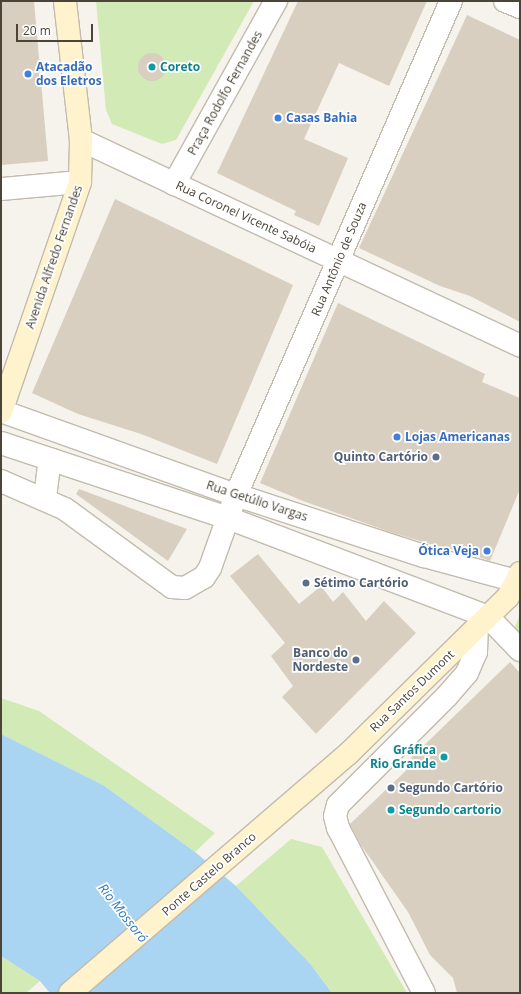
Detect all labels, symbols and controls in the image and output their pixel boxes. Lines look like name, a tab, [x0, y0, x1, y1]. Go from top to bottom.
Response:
scale bar	[18, 16, 95, 42]
text: 20 m	[23, 22, 51, 39]
street label: Praça Rodolfo Fernandes	[185, 28, 265, 158]
place label: Atacadão dos Eletros	[36, 60, 102, 88]
place label: Coreto	[160, 60, 200, 74]
marker: Coreto	[147, 62, 157, 72]
marker: Atacadão dos Eletros	[23, 69, 33, 79]
place label: Casas Bahia	[286, 111, 357, 125]
marker: Casas Bahia	[273, 113, 283, 123]
street label: Rua Coronel Vicente Sabóia	[173, 178, 319, 256]
street label: Avenida Alfredo Fernandes	[23, 183, 85, 331]
street label: Rua Antônio de Souza	[308, 200, 370, 318]
place label: Lojas Americanas	[405, 430, 510, 444]
marker: Lojas Americanas	[392, 432, 402, 442]
place label: Quinto Cartório	[334, 450, 428, 464]
marker: Quinto Cartório	[431, 452, 441, 462]
street label: Rua Getúlio Vargas	[205, 478, 309, 524]
place label: Ótica Veja	[418, 544, 479, 558]
marker: Ótica Veja	[482, 546, 492, 556]
place label: Sétimo Cartório	[314, 576, 408, 590]
marker: Sétimo Cartório	[301, 578, 311, 588]
place label: Banco do Nordeste	[292, 646, 348, 674]
street label: Rua Santos Dumont	[367, 647, 457, 735]
marker: Banco do Nordeste	[351, 655, 361, 665]
place label: Gráfica Rio Grande	[370, 743, 436, 771]
marker: Gráfica Rio Grande	[439, 752, 449, 762]
place label: Segundo Cartório	[399, 781, 503, 795]
marker: Segundo Cartório	[386, 783, 396, 793]
place label: Segundo cartorio	[399, 803, 501, 817]
marker: Segundo cartorio	[386, 805, 396, 815]
street label: Ponte Castelo Branco	[159, 829, 259, 919]
water label: Rio Mossoró	[95, 880, 151, 946]

